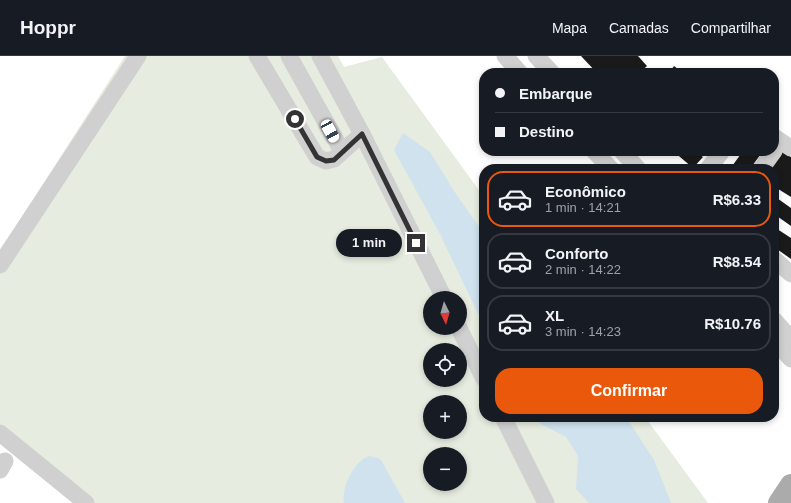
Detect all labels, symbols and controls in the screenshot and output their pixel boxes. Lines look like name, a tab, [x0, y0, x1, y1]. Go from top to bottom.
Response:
text: Hoppr	[20, 17, 76, 38]
text: Mapa	[552, 20, 587, 36]
text: Camadas	[609, 20, 669, 36]
text: Compartilhar	[691, 20, 771, 36]
text: Embarque	[519, 85, 592, 102]
route start	[286, 110, 304, 128]
car	[319, 118, 341, 144]
text: Destino	[519, 123, 574, 140]
icon: car	[497, 181, 533, 217]
text: Econômico	[545, 183, 626, 200]
text: R$6.33	[713, 191, 761, 208]
text: 1 min · 14:21	[545, 200, 621, 215]
callout: 1 min	[336, 229, 402, 257]
route end	[407, 234, 425, 252]
text: 1 min	[352, 235, 386, 250]
icon: car	[497, 243, 533, 279]
text: Conforto	[545, 245, 608, 262]
text: R$8.54	[713, 253, 761, 270]
text: 2 min · 14:22	[545, 262, 621, 277]
north arrow	[423, 291, 467, 335]
map controls	[423, 291, 467, 491]
icon: car	[497, 305, 533, 341]
text: XL	[545, 307, 564, 324]
text: R$10.76	[704, 315, 761, 332]
text: 3 min · 14:23	[545, 324, 621, 339]
button: locate	[423, 343, 467, 387]
button: Confirmar	[495, 368, 763, 414]
button: +	[423, 395, 467, 439]
button: −	[423, 447, 467, 491]

